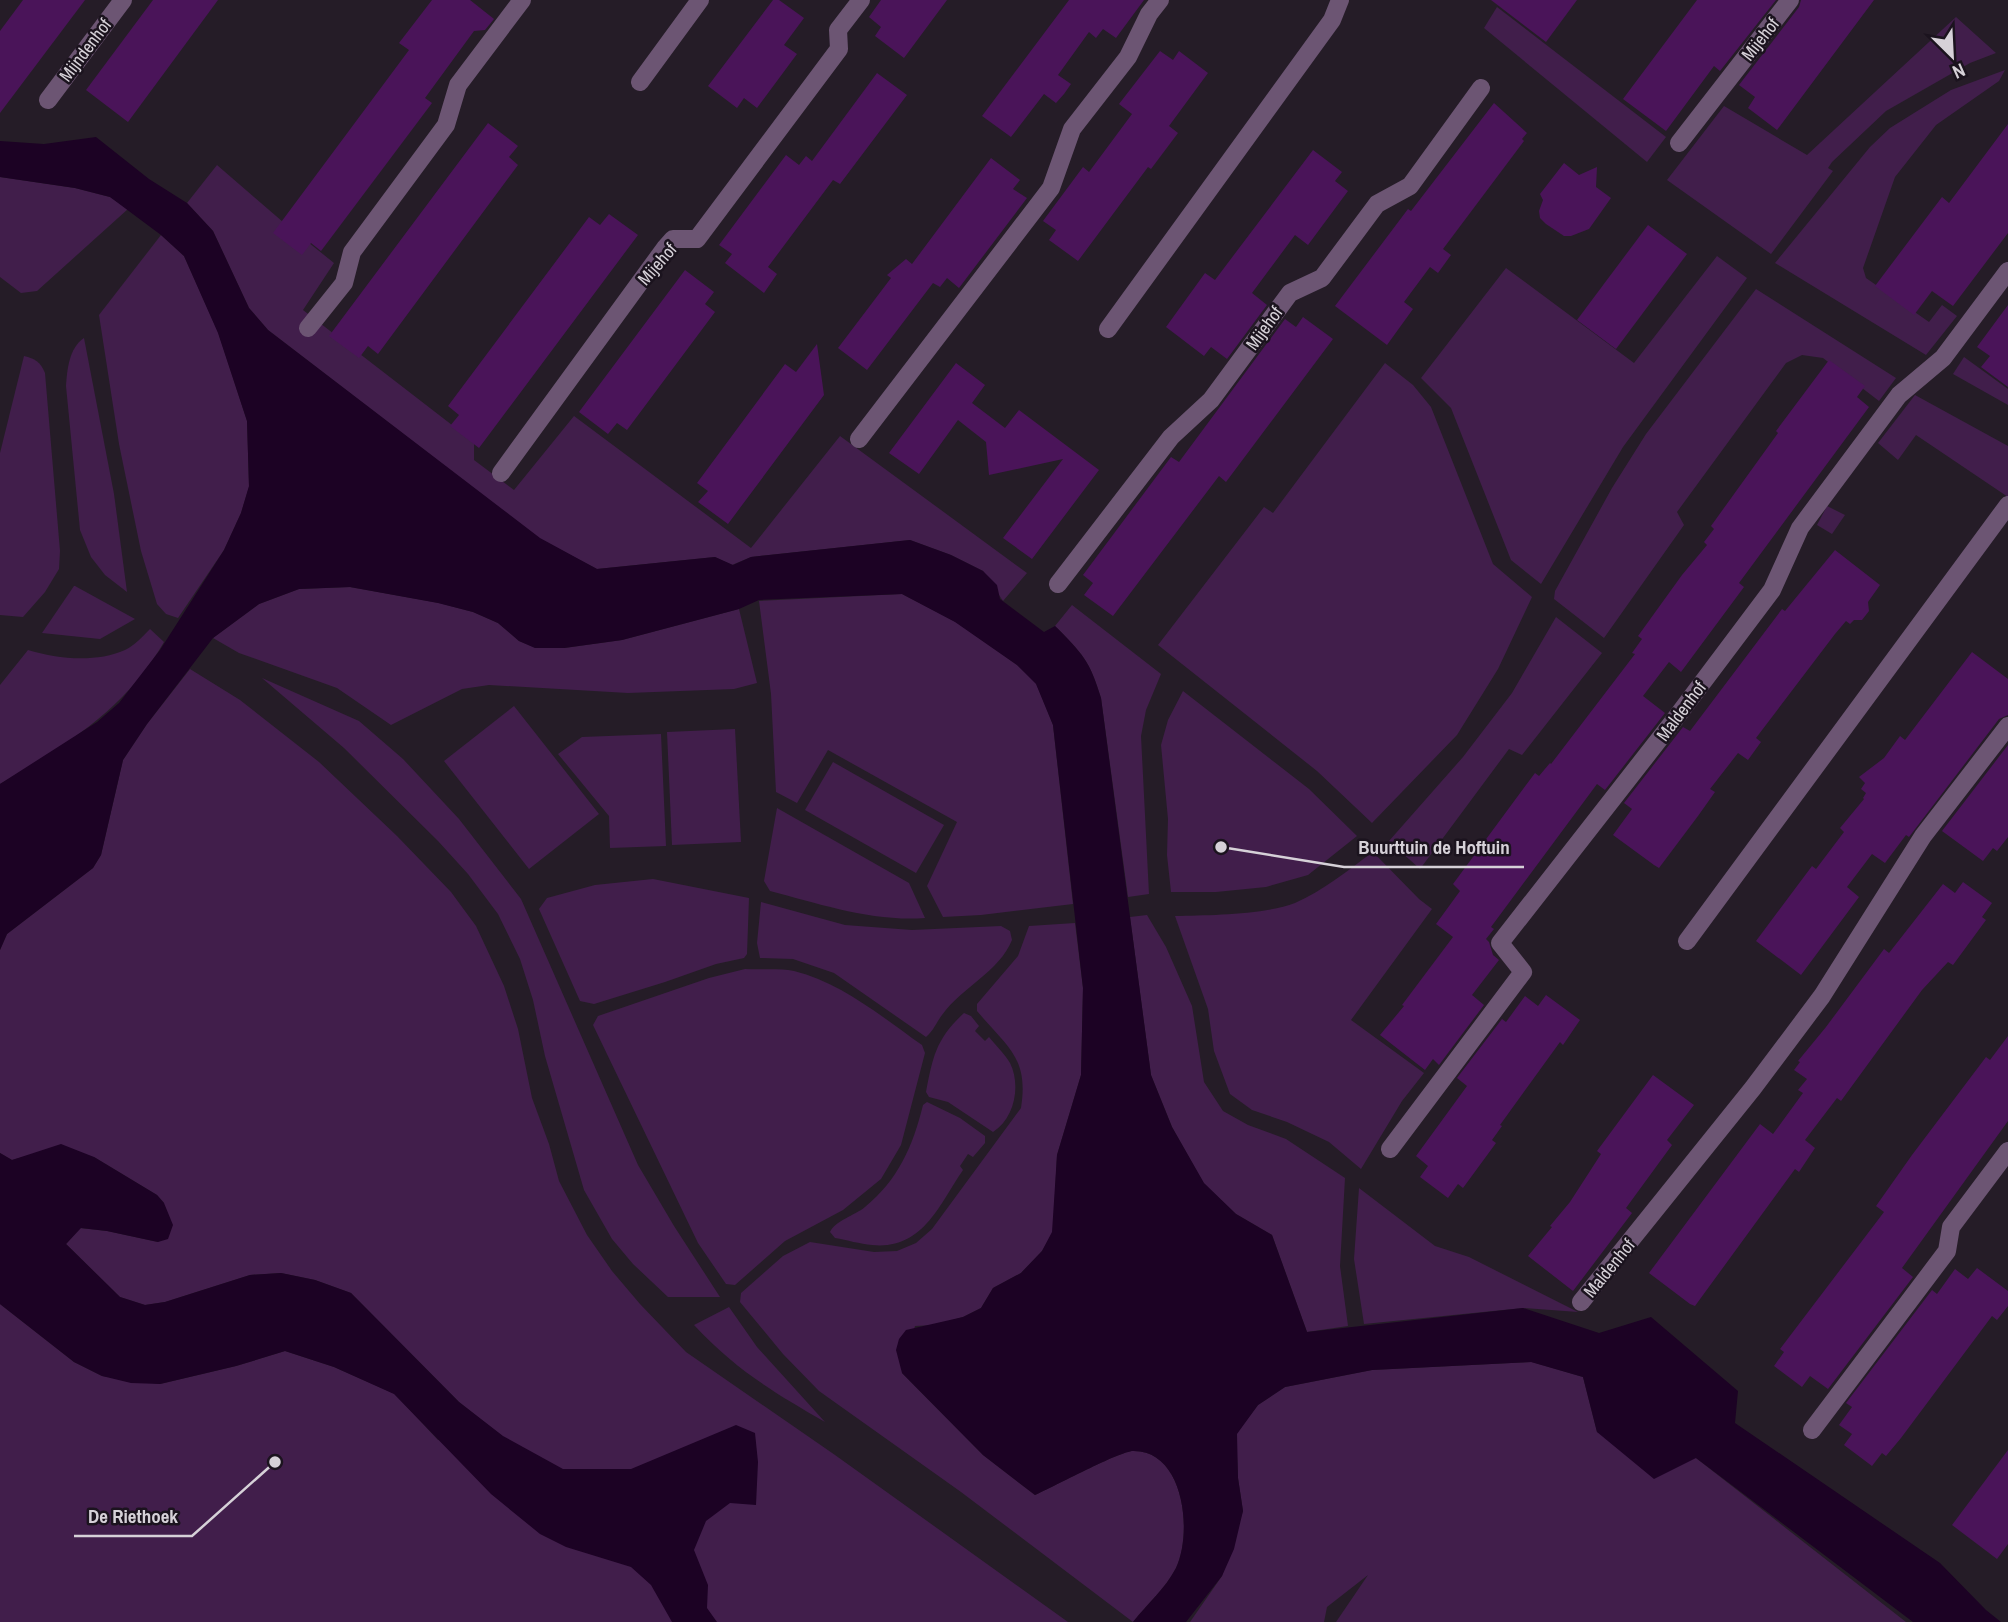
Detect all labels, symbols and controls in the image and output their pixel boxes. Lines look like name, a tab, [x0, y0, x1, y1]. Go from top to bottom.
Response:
street label: Mijehof	[1735, 12, 1785, 66]
street label: Mijndenhof	[53, 13, 117, 87]
north arrow	[1917, 21, 1987, 91]
text: N	[1948, 57, 1969, 86]
street label: Mijehof	[632, 237, 683, 290]
street label: Mijehof	[1240, 300, 1289, 355]
street label: Maldenhof	[1650, 675, 1712, 746]
callout: Buurttuin de Hoftuin	[1344, 827, 1524, 867]
text: Buurttuin de Hoftuin	[1358, 834, 1510, 860]
street label: Maldenhof	[1578, 1233, 1641, 1303]
callout: De Riethoek	[74, 1496, 192, 1536]
text: De Riethoek	[88, 1503, 178, 1529]

